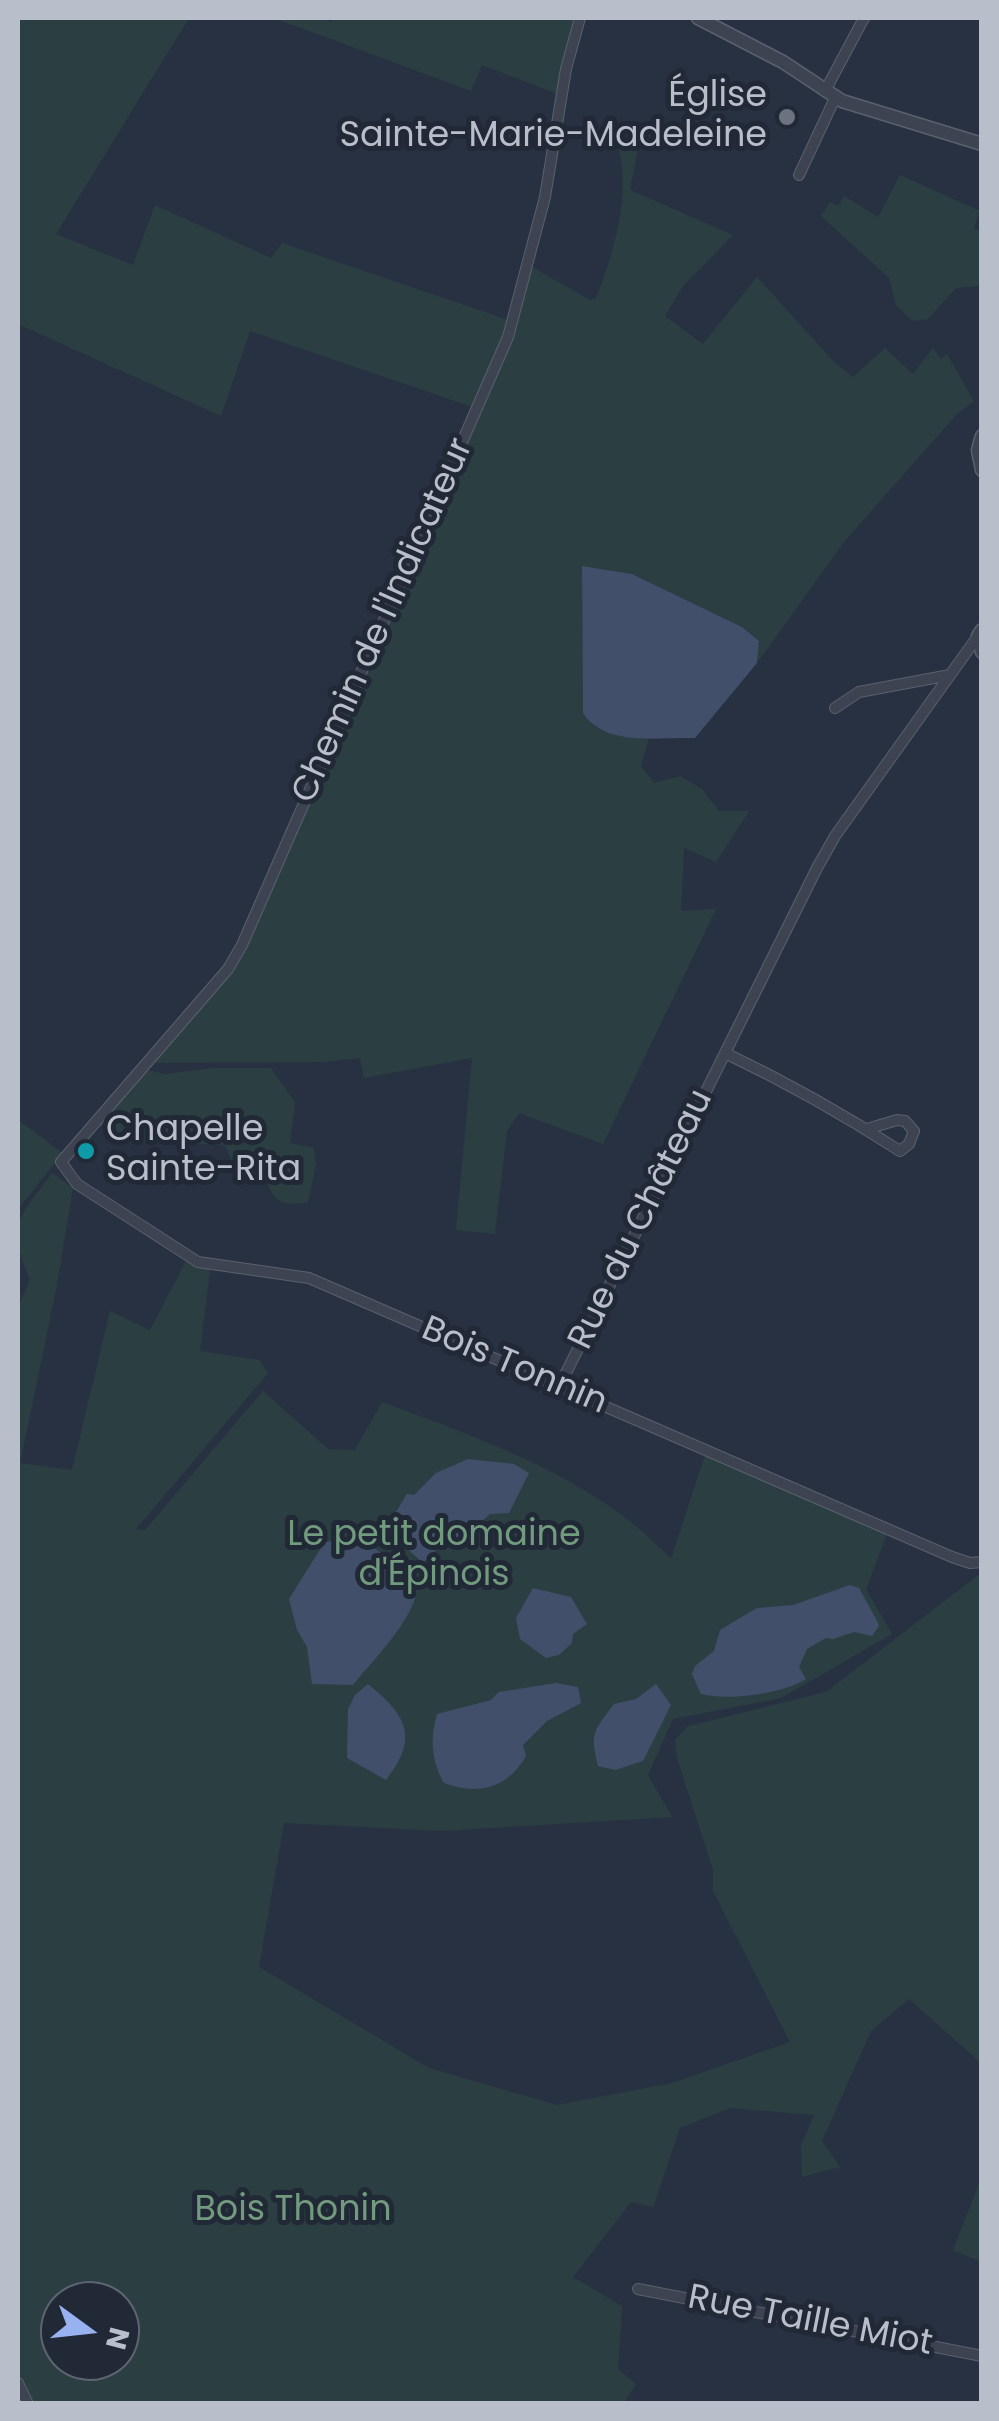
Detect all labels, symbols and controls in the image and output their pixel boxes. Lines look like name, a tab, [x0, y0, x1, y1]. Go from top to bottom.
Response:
place label: Église Sainte-Marie-Madeleine	[339, 76, 767, 158]
marker: Église Sainte-Marie-Madeleine	[776, 106, 798, 128]
street label: Chemin de l'Indicateur	[285, 432, 483, 810]
street label: Rue du Château	[561, 1083, 723, 1357]
place label: Chapelle Sainte-Rita	[106, 1110, 301, 1192]
marker: Chapelle Sainte-Rita	[75, 1140, 97, 1162]
street label: Bois Tonnin	[415, 1309, 613, 1425]
park label: Le petit domaine d'Épinois	[287, 1515, 581, 1597]
park label: Bois Thonin	[194, 2190, 392, 2232]
street label: Rue Taille Miot	[684, 2278, 936, 2366]
north arrow	[40, 2281, 140, 2381]
text: N	[96, 2323, 139, 2354]

